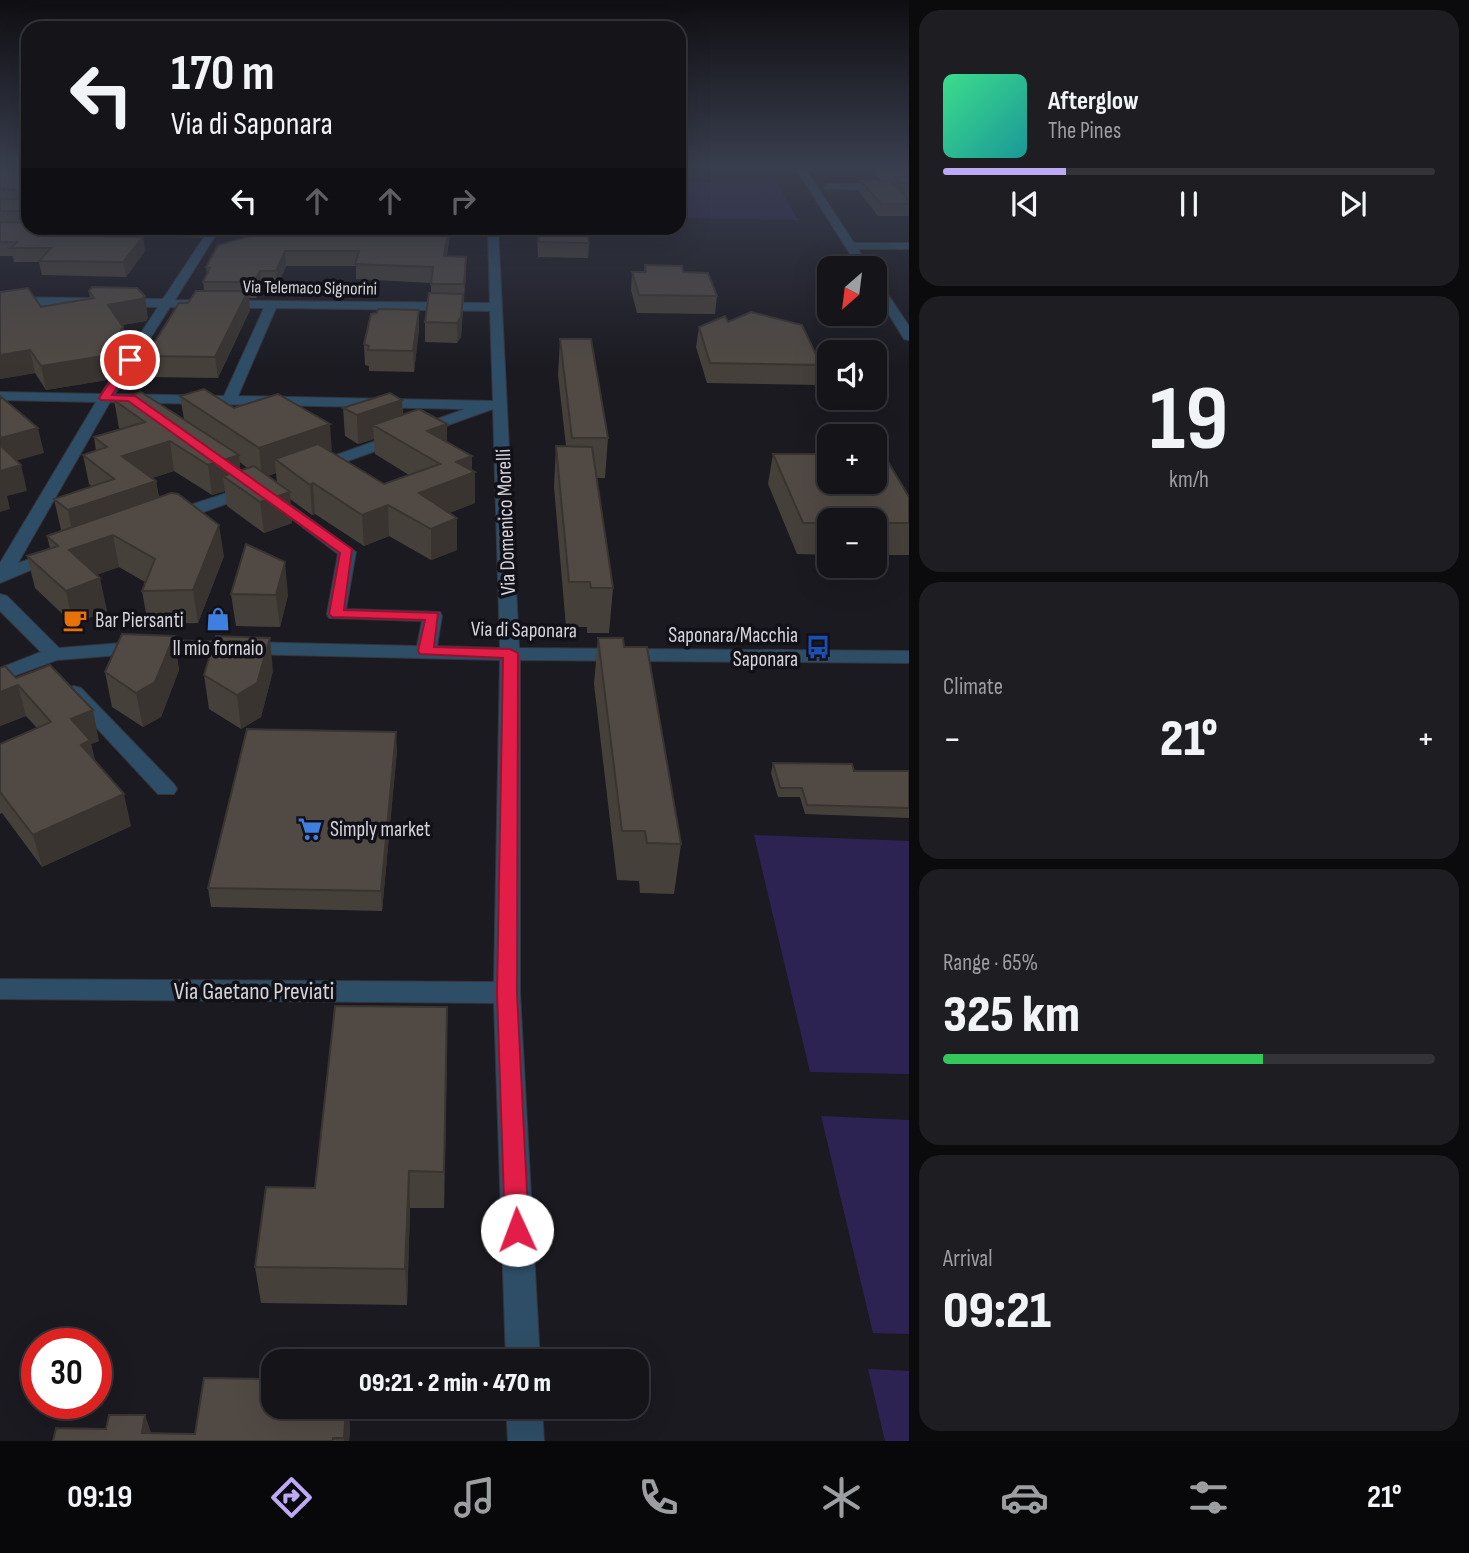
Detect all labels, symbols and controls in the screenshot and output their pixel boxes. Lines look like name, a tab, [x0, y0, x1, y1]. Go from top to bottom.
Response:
text: 170 m	[171, 45, 275, 104]
icon: left	[56, 49, 147, 140]
text: Afterglow	[1048, 86, 1139, 117]
text: Via di Saponara	[171, 105, 333, 144]
text: The Pines	[1048, 117, 1121, 145]
icon: left	[225, 182, 263, 220]
icon: ahead	[298, 182, 336, 220]
icon: ahead	[371, 182, 409, 220]
icon: right	[444, 182, 482, 220]
icon: previous	[1006, 185, 1044, 223]
icon: pause	[1170, 185, 1208, 223]
icon: next	[1334, 185, 1372, 223]
north arrow	[817, 256, 887, 326]
map controls	[817, 256, 887, 578]
street label: Via Telemaco Signorini	[243, 276, 377, 300]
pin	[100, 330, 160, 390]
button: sound	[817, 340, 887, 410]
icon: arrive	[111, 341, 149, 379]
text: 19	[1150, 366, 1228, 475]
button: +	[817, 424, 887, 494]
street label: Via Domenico Morelli	[491, 448, 521, 596]
text: km/h	[1169, 466, 1209, 494]
button: −	[817, 508, 887, 578]
shop icon: Il mio fornaio	[204, 605, 232, 633]
cafe icon: Bar Piersanti	[61, 606, 89, 634]
place label: Bar Piersanti	[95, 608, 184, 633]
street label: Via di Saponara	[471, 617, 577, 643]
place label: Saponara/Macchia Saponara	[668, 623, 798, 672]
bus stop icon: Saponara/Macchia Saponara	[804, 633, 832, 661]
place label: Il mio fornaio	[173, 636, 263, 661]
text: Climate	[943, 673, 1003, 701]
text: 21°	[1160, 708, 1218, 771]
text: −	[943, 717, 962, 762]
text: +	[1416, 717, 1435, 762]
supermarket icon: Simply market	[296, 815, 324, 843]
place label: Simply market	[330, 817, 431, 842]
text: Range · 65%	[943, 949, 1038, 977]
street label: Via Gaetano Previati	[174, 977, 334, 1006]
text: 325 km	[943, 984, 1080, 1047]
position arrow	[480, 1193, 554, 1267]
text: Arrival	[943, 1245, 992, 1273]
text: 09:21	[943, 1280, 1051, 1343]
speed limit sign: 30	[21, 1328, 112, 1419]
text: 09:21 · 2 min · 470 m	[359, 1368, 551, 1399]
icon: directions	[267, 1473, 316, 1522]
icon: music	[450, 1473, 499, 1522]
icon: phone	[634, 1473, 683, 1522]
icon: climate	[817, 1473, 866, 1522]
icon: car	[1000, 1473, 1049, 1522]
icon: filters	[1184, 1473, 1233, 1522]
text: 09:19	[67, 1478, 132, 1517]
text: 21°	[1367, 1478, 1402, 1517]

